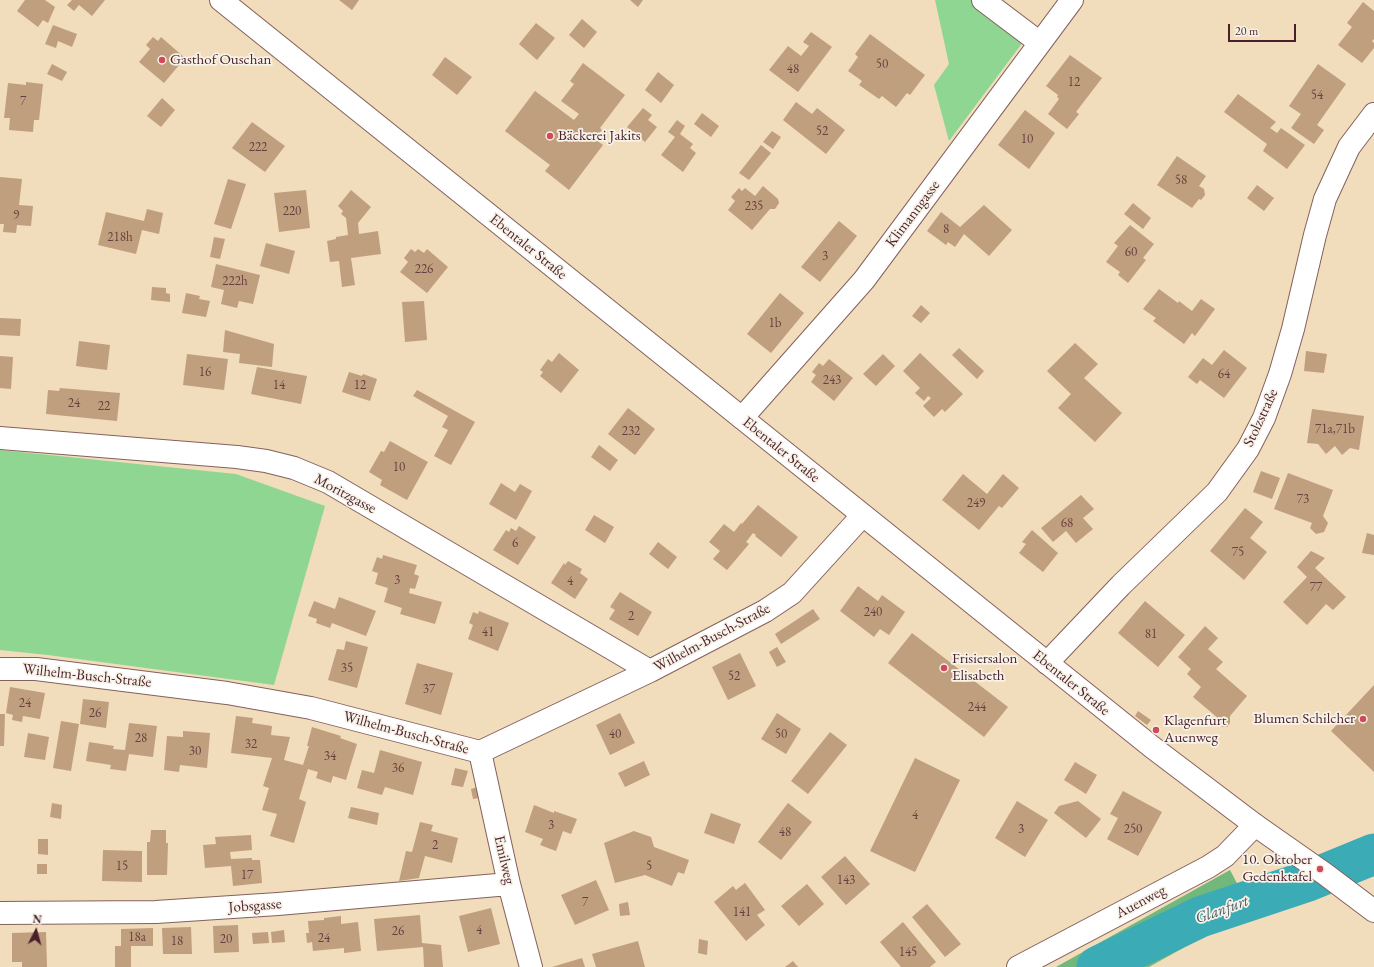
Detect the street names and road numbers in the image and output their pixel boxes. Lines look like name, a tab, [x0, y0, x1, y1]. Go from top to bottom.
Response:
street label: Klimanngasse	[882, 177, 944, 251]
street label: Ebentaler Straße	[486, 210, 570, 284]
street label: Stolzstraße	[1240, 386, 1282, 450]
street label: Ebentaler Straße	[739, 413, 823, 487]
street label: Moritzgasse	[311, 470, 379, 518]
street label: Wilhelm-Busch-Straße	[651, 600, 773, 676]
street label: Ebentaler Straße	[1029, 646, 1113, 720]
street label: Wilhelm-Busch-Straße	[22, 660, 152, 692]
street label: Wilhelm-Busch-Straße	[341, 708, 471, 758]
street label: Emilweg	[490, 834, 518, 886]
street label: Auenweg	[1113, 881, 1169, 923]
street label: Jobsgasse	[228, 895, 282, 917]

